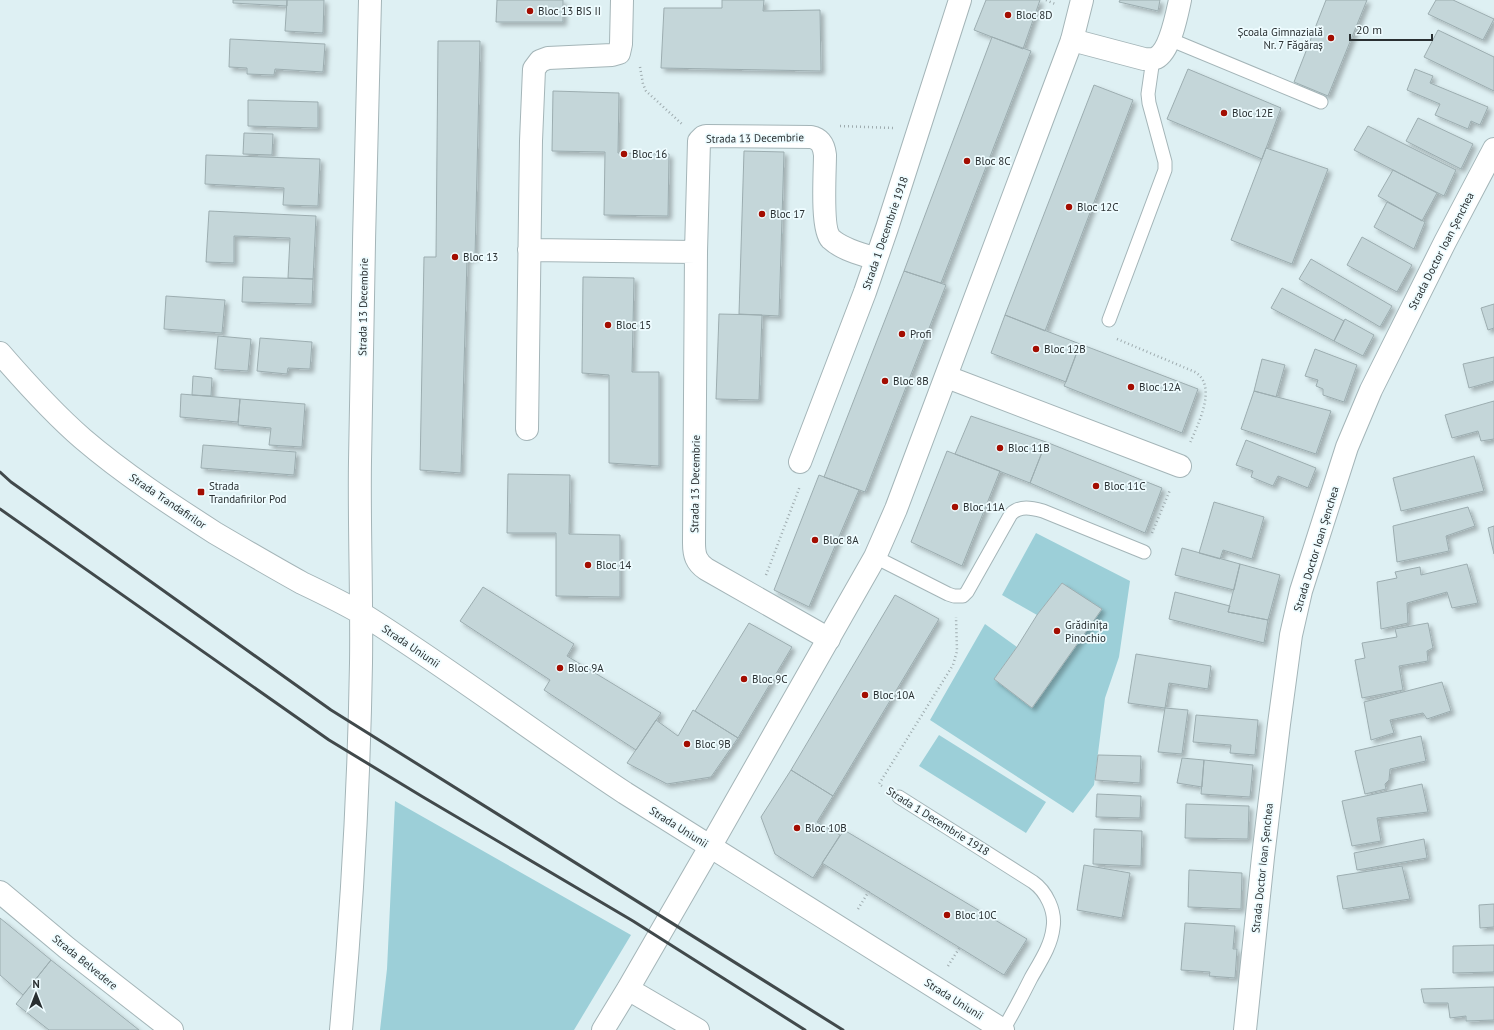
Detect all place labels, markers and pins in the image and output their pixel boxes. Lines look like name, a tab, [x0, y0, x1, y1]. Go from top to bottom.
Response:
place label: Bloc 13 BIS II	[538, 4, 601, 18]
marker: Bloc 13 BIS II	[525, 6, 535, 16]
place label: Bloc 8D	[1016, 8, 1052, 22]
marker: Bloc 8D	[1003, 10, 1013, 20]
place label: Școala Gimnazială Nr. 7 Făgăraș	[1237, 25, 1323, 52]
marker: Școala Gimnazială Nr. 7 Făgăraș	[1326, 33, 1336, 43]
place label: Bloc 12E	[1232, 106, 1273, 120]
marker: Bloc 12E	[1219, 108, 1229, 118]
place label: Bloc 16	[632, 147, 667, 161]
marker: Bloc 16	[619, 149, 629, 159]
place label: Bloc 8C	[975, 154, 1010, 168]
marker: Bloc 8C	[962, 156, 972, 166]
place label: Bloc 12C	[1077, 200, 1118, 214]
marker: Bloc 12C	[1064, 202, 1074, 212]
place label: Bloc 17	[770, 207, 805, 221]
marker: Bloc 17	[757, 209, 767, 219]
place label: Bloc 13	[463, 250, 498, 264]
marker: Bloc 13	[450, 252, 460, 262]
place label: Bloc 15	[616, 318, 651, 332]
marker: Bloc 15	[603, 320, 613, 330]
place label: Profi	[910, 327, 931, 341]
marker: Profi	[897, 329, 907, 339]
place label: Bloc 12B	[1044, 342, 1086, 356]
marker: Bloc 12B	[1031, 344, 1041, 354]
place label: Bloc 8B	[893, 374, 929, 388]
marker: Bloc 8B	[880, 376, 890, 386]
place label: Bloc 12A	[1139, 380, 1181, 394]
marker: Bloc 12A	[1126, 382, 1136, 392]
place label: Bloc 11B	[1008, 441, 1050, 455]
marker: Bloc 11B	[995, 443, 1005, 453]
place label: Strada Trandafirilor Pod	[209, 479, 287, 506]
place label: Bloc 11C	[1104, 479, 1145, 493]
marker: Bloc 11C	[1091, 481, 1101, 491]
marker: Strada Trandafirilor Pod	[196, 487, 206, 497]
place label: Bloc 11A	[963, 500, 1005, 514]
marker: Bloc 11A	[950, 502, 960, 512]
place label: Bloc 8A	[823, 533, 859, 547]
marker: Bloc 8A	[810, 535, 820, 545]
place label: Bloc 14	[596, 558, 631, 572]
marker: Bloc 14	[583, 560, 593, 570]
place label: Grădinița Pinochio	[1065, 618, 1108, 645]
marker: Grădinița Pinochio	[1052, 626, 1062, 636]
place label: Bloc 9A	[568, 661, 604, 675]
marker: Bloc 9A	[555, 663, 565, 673]
place label: Bloc 9C	[752, 672, 787, 686]
marker: Bloc 9C	[739, 674, 749, 684]
place label: Bloc 10A	[873, 688, 915, 702]
marker: Bloc 10A	[860, 690, 870, 700]
place label: Bloc 9B	[695, 737, 731, 751]
marker: Bloc 9B	[682, 739, 692, 749]
place label: Bloc 10B	[805, 821, 847, 835]
marker: Bloc 10B	[792, 823, 802, 833]
place label: Bloc 10C	[955, 908, 996, 922]
marker: Bloc 10C	[942, 910, 952, 920]

